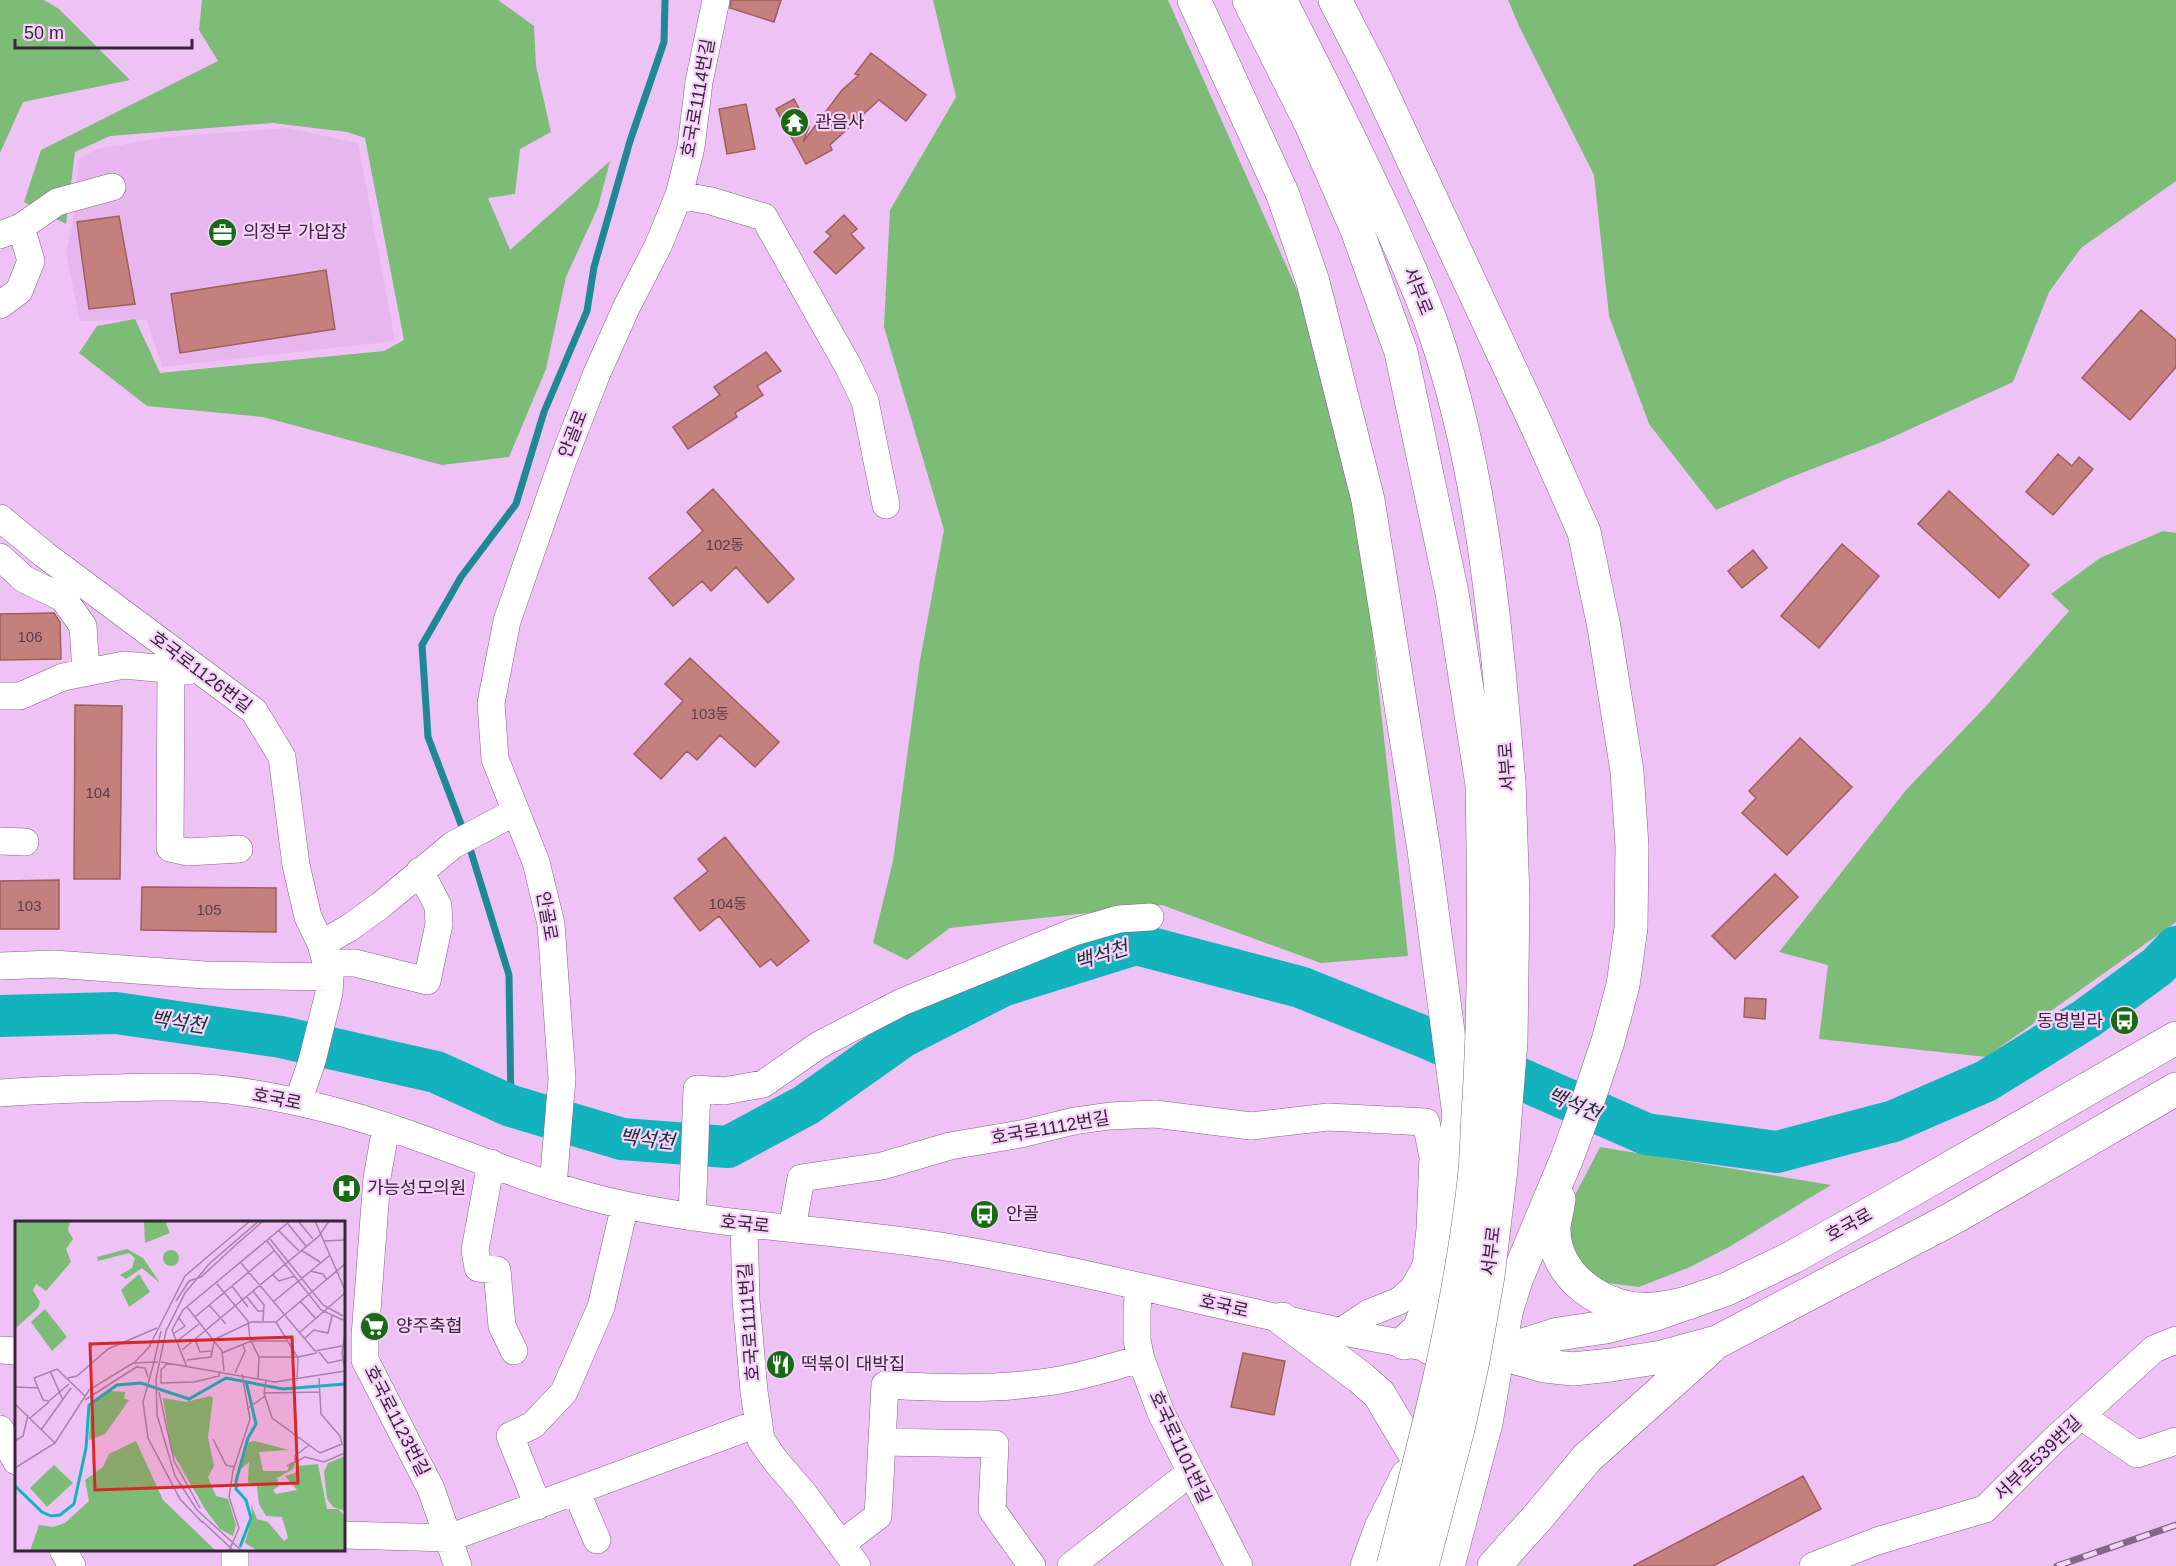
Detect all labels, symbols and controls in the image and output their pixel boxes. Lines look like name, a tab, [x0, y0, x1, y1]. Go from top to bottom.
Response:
scale bar	[15, 12, 192, 50]
text: 50 m	[24, 23, 64, 43]
street label: 호국로1114번길	[678, 37, 718, 159]
temple icon: 관음사	[778, 106, 810, 138]
place label: 관음사	[815, 112, 865, 132]
office icon: 의정부 가압장	[206, 216, 238, 248]
place label: 의정부 가압장	[243, 222, 347, 242]
street label: 서부로	[1399, 264, 1437, 318]
street label: 안골로	[555, 407, 591, 461]
house number: 102동	[706, 536, 744, 553]
street label: 호국로1126번길	[146, 627, 256, 717]
house number: 106	[17, 628, 43, 645]
house number: 103동	[691, 705, 729, 722]
street label: 서부로	[1495, 742, 1519, 792]
house number: 104	[85, 784, 111, 801]
street label: 안골로	[533, 890, 561, 942]
house number: 104동	[709, 895, 747, 912]
house number: 103	[16, 897, 42, 914]
house number: 105	[196, 901, 222, 918]
water label: 백석천	[1071, 936, 1133, 974]
bus stop icon: 동명빌라	[2108, 1005, 2140, 1037]
water label: 백석천	[149, 1007, 209, 1037]
place label: 동명빌라	[2037, 1011, 2103, 1031]
water label: 백석천	[1544, 1083, 1606, 1126]
street label: 호국로	[251, 1084, 303, 1114]
street label: 호국로1112번길	[989, 1108, 1111, 1148]
water label: 백석천	[618, 1125, 678, 1153]
hospital icon: 가능성모의원	[330, 1172, 362, 1204]
place label: 가능성모의원	[367, 1178, 466, 1198]
bus stop icon: 안골	[969, 1198, 1001, 1230]
place label: 안골	[1006, 1204, 1039, 1224]
street label: 호국로	[1822, 1204, 1876, 1246]
street label: 호국로	[719, 1211, 771, 1237]
inset map	[15, 1221, 345, 1551]
street label: 서부로	[1478, 1225, 1504, 1277]
street label: 호국로1111번길	[735, 1262, 763, 1382]
street label: 호국로	[1198, 1291, 1250, 1321]
supermarket icon: 양주축협	[359, 1310, 391, 1342]
place label: 양주축협	[396, 1316, 462, 1336]
restaurant icon: 떡볶이 대박집	[764, 1348, 796, 1380]
place label: 떡볶이 대박집	[801, 1354, 905, 1374]
street label: 호국로1123번길	[361, 1362, 433, 1480]
street label: 호국로1101번길	[1145, 1388, 1215, 1506]
street label: 서부로539번길	[1990, 1412, 2086, 1504]

